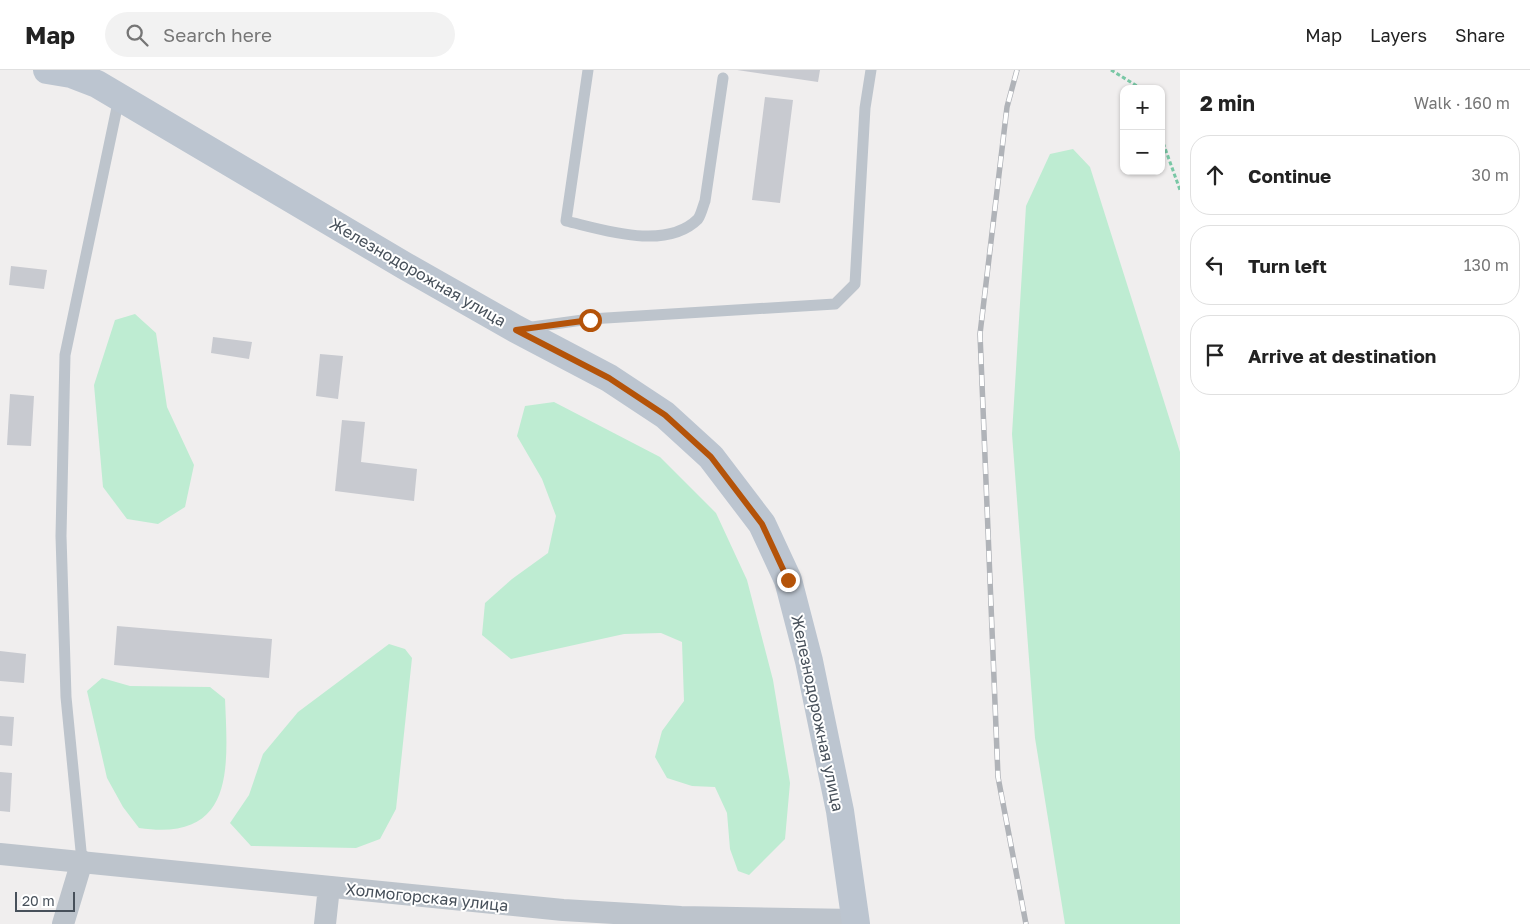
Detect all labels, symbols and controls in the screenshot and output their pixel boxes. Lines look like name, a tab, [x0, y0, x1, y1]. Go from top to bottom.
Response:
search box	[105, 12, 455, 57]
text: Map	[25, 20, 75, 49]
icon: search	[123, 21, 151, 49]
text: Search here	[163, 23, 272, 46]
text: Map	[1305, 24, 1342, 46]
text: Layers	[1370, 24, 1427, 46]
text: Share	[1455, 24, 1505, 46]
map controls	[1120, 85, 1165, 175]
button: +	[1120, 85, 1165, 130]
text: 2 min	[1200, 90, 1255, 116]
text: Walk · 160 m	[1414, 93, 1510, 113]
button: −	[1120, 130, 1165, 175]
icon: ahead	[1201, 161, 1229, 189]
text: Continue	[1248, 164, 1331, 187]
text: 30 m	[1472, 165, 1509, 185]
street label: Железнодорожная улица	[326, 213, 510, 331]
icon: left	[1201, 251, 1229, 279]
text: Turn left	[1248, 254, 1327, 277]
text: 130 m	[1464, 255, 1509, 275]
route start	[579, 309, 602, 332]
icon: arrive	[1201, 341, 1229, 369]
text: Arrive at destination	[1248, 344, 1436, 367]
route end	[777, 569, 800, 592]
street label: Железнодорожная улица	[787, 613, 849, 813]
street label: Холмогорская улица	[345, 879, 509, 915]
scale bar	[15, 889, 75, 912]
text: 20 m	[22, 892, 55, 909]

